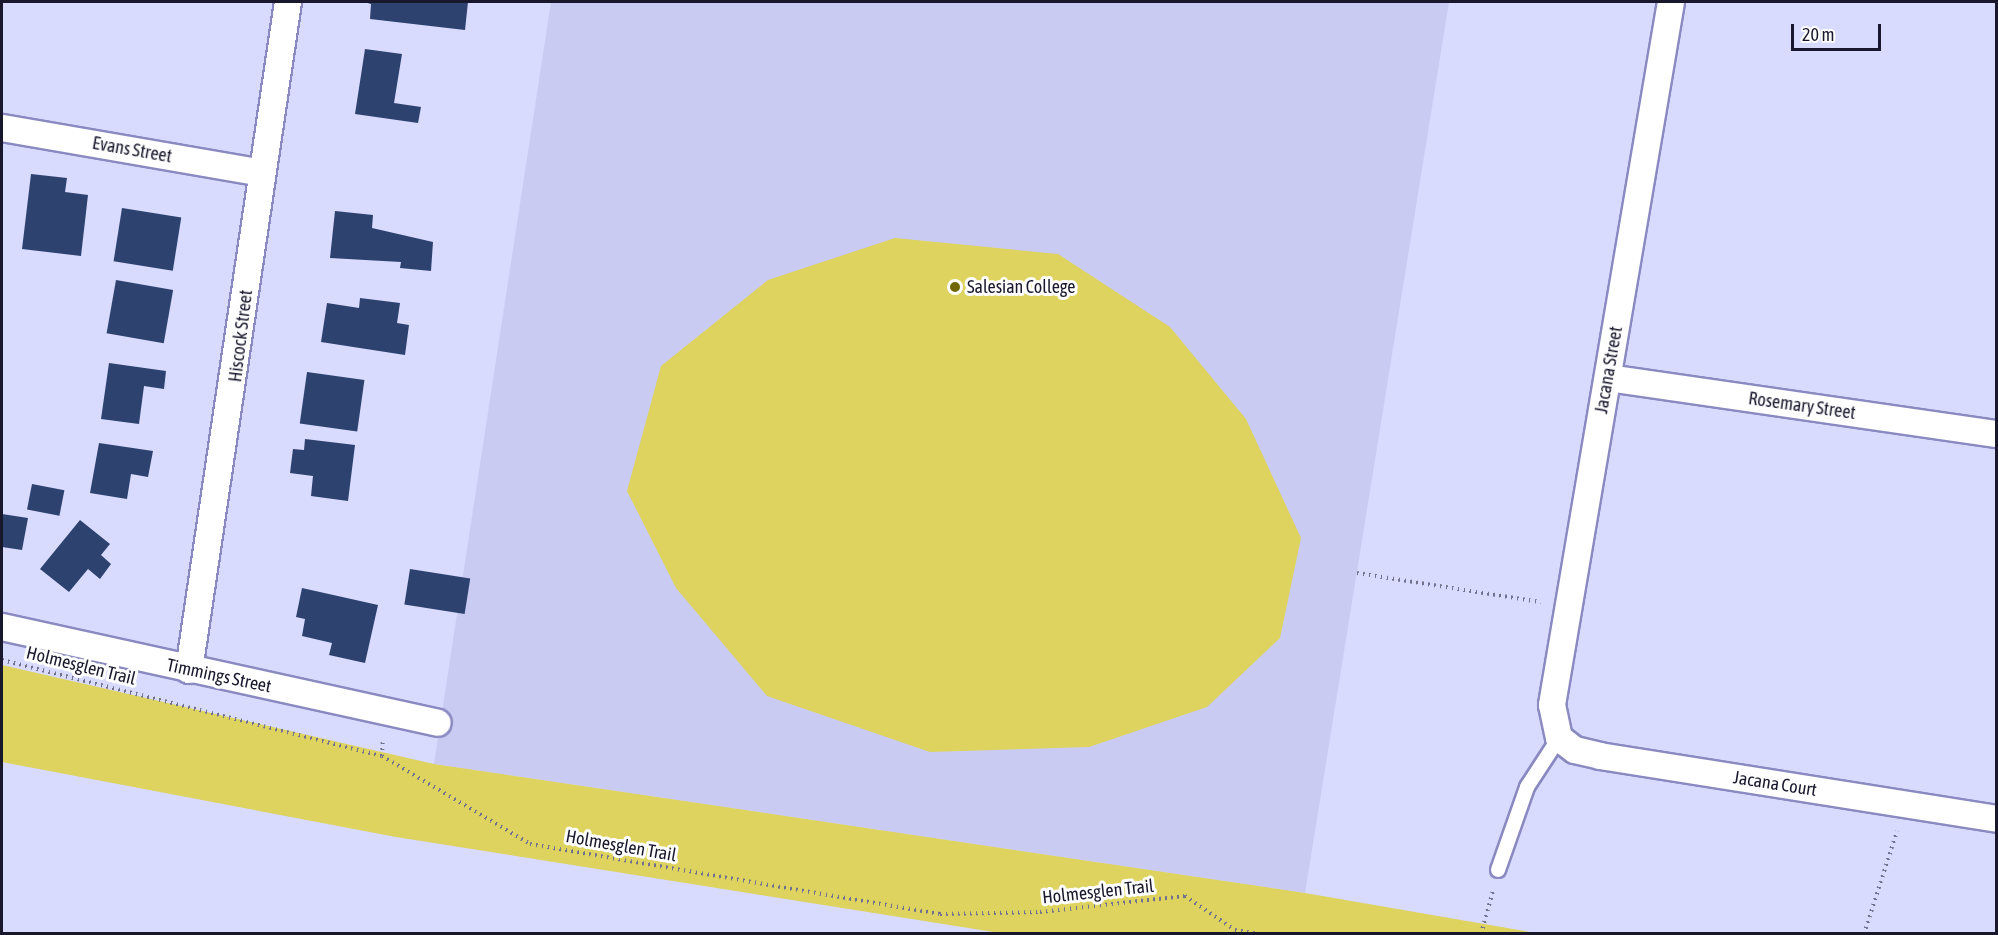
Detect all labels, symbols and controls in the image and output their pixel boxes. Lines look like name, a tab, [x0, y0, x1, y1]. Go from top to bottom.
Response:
scale bar	[1794, 12, 1884, 50]
text: 20 m	[1802, 24, 1834, 45]
street label: Evans Street	[91, 132, 173, 168]
place label: Salesian College	[967, 276, 1075, 298]
marker: Salesian College	[948, 280, 962, 294]
street label: Hiscock Street	[225, 289, 257, 383]
street label: Jacana Street	[1591, 325, 1627, 415]
street label: Rosemary Street	[1747, 388, 1857, 424]
street label: Holmesglen Trail	[24, 642, 138, 690]
street label: Timmings Street	[165, 654, 273, 698]
street label: Jacana Court	[1732, 767, 1818, 801]
street label: Holmesglen Trail	[564, 826, 678, 866]
street label: Holmesglen Trail	[1041, 875, 1155, 909]

